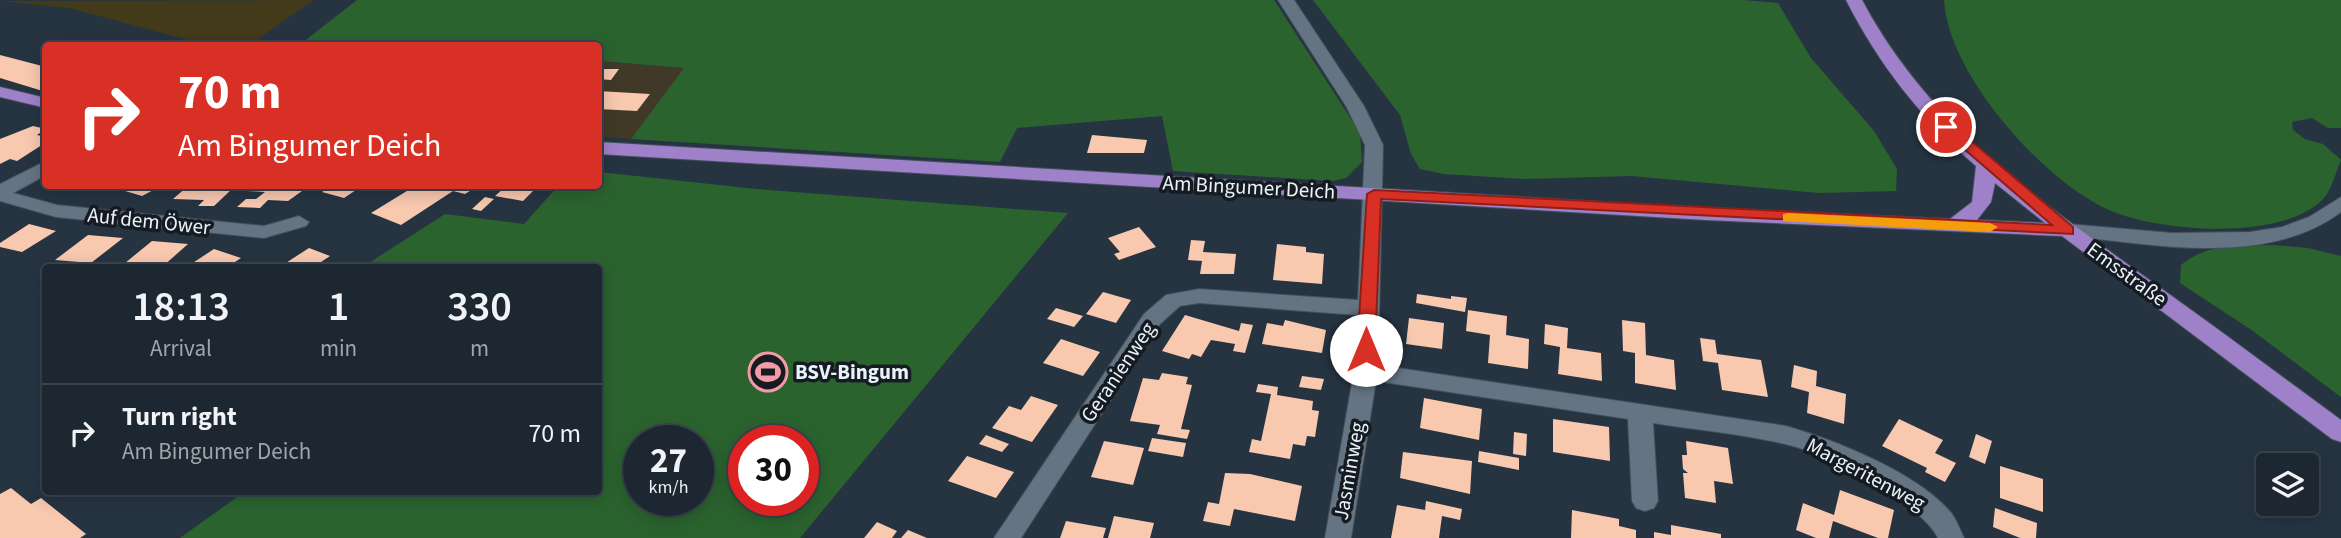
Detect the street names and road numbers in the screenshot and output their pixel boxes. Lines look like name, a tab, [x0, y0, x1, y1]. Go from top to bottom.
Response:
street label: Am Bingumer Deich	[1162, 167, 1336, 207]
street label: Auf dem Öwer	[86, 200, 213, 242]
street label: Emsstraße	[2081, 235, 2173, 313]
street label: Geranienweg	[1073, 316, 1163, 428]
street label: Jasminweg	[1326, 419, 1372, 523]
street label: Margeritenweg	[1801, 430, 1931, 518]

